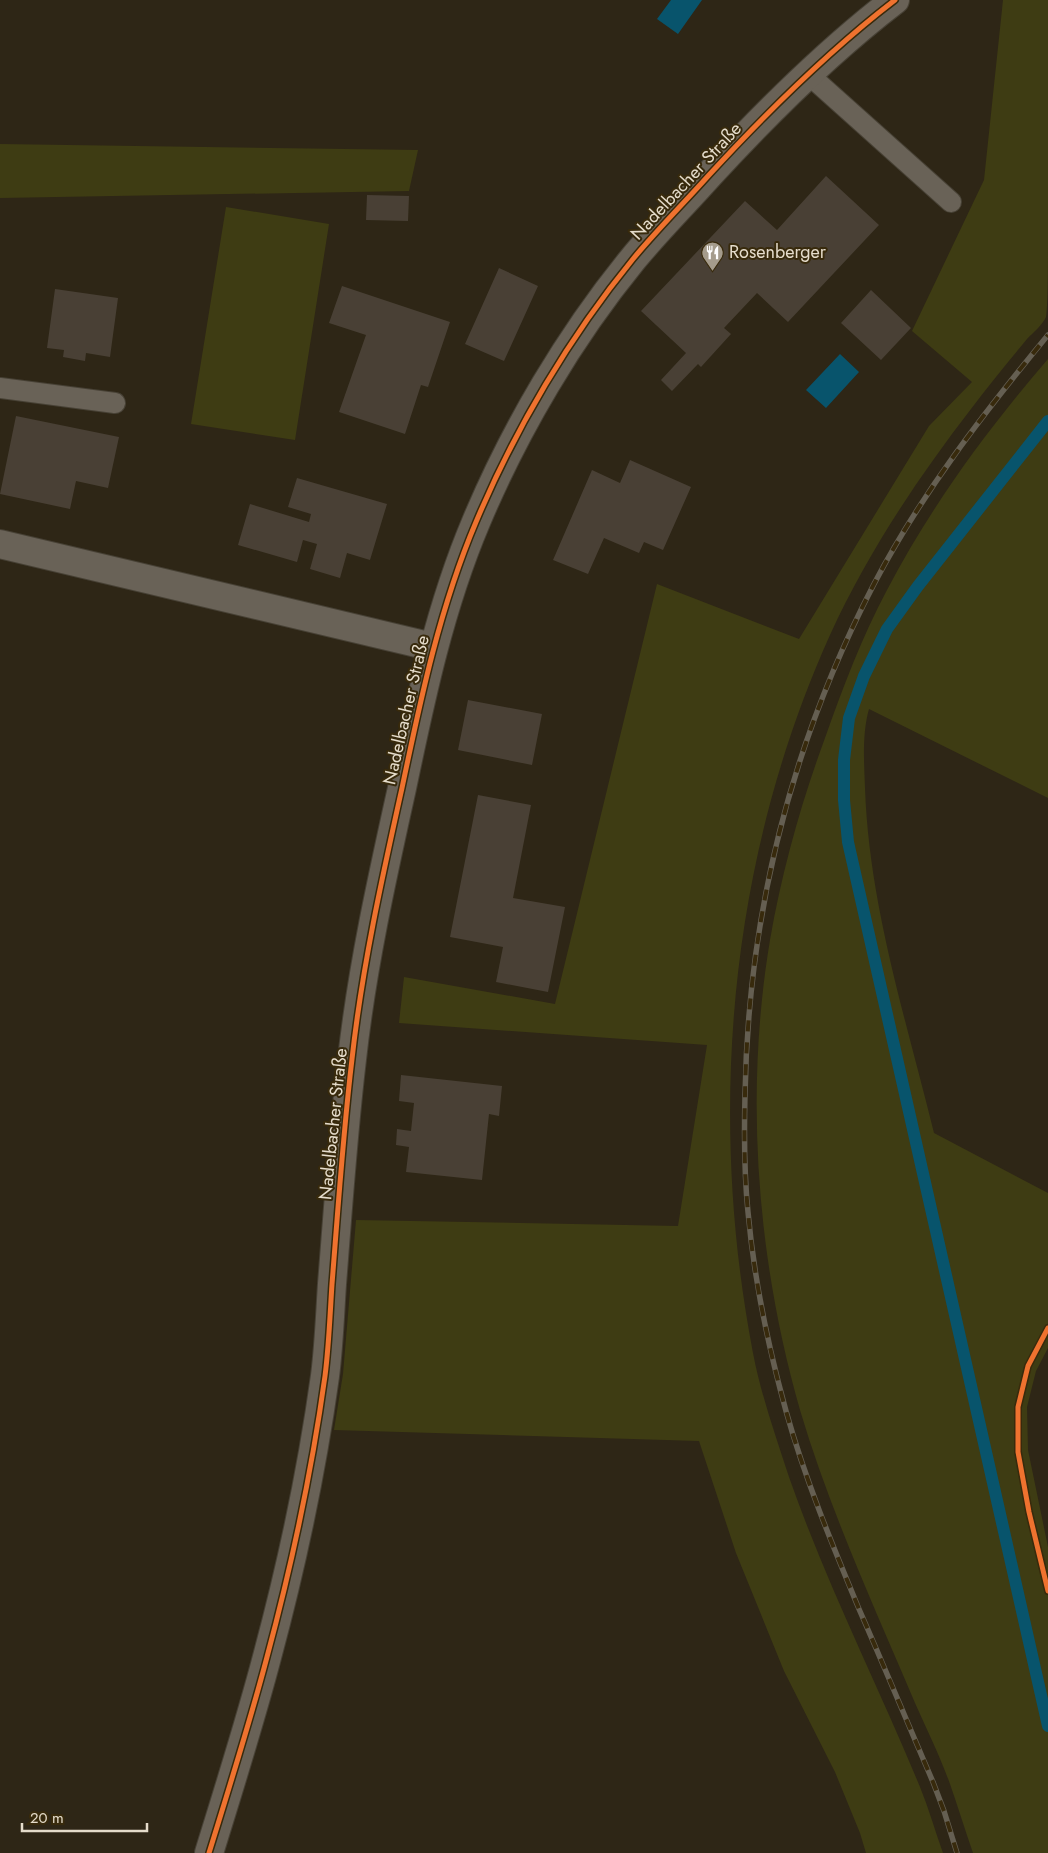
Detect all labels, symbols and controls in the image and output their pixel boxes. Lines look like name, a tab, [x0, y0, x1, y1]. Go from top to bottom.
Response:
street label: Nadelbacher Straße	[624, 116, 748, 246]
place label: Rosenberger	[729, 239, 827, 265]
restaurant icon: Rosenberger	[701, 240, 725, 271]
street label: Nadelbacher Straße	[376, 633, 436, 787]
street label: Nadelbacher Straße	[312, 1047, 354, 1201]
scale bar	[22, 1800, 148, 1832]
text: 20 m	[30, 1807, 64, 1829]

